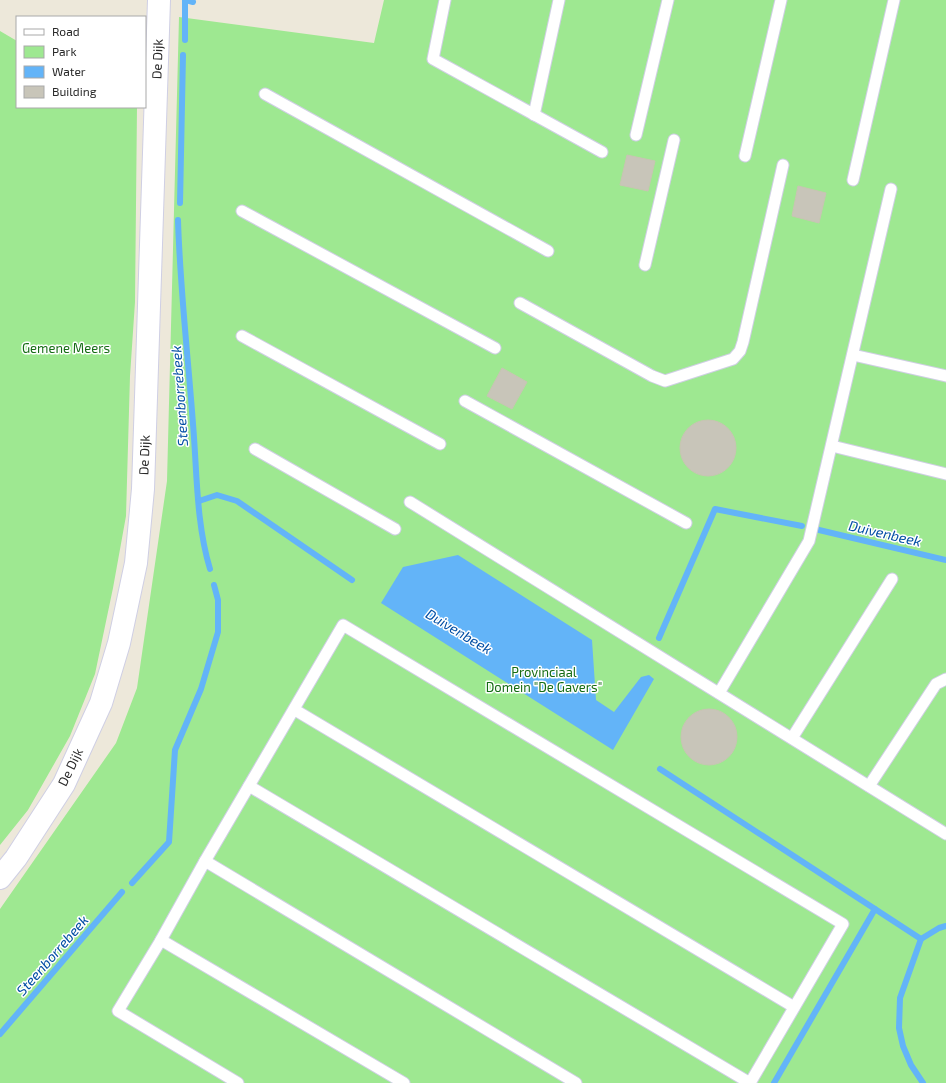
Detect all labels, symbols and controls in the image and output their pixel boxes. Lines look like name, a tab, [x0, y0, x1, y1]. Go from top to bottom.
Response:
legend	[16, 16, 146, 108]
text: Road	[52, 24, 80, 38]
street label: De Dijk	[148, 38, 166, 79]
text: Park	[52, 44, 77, 58]
text: Water	[52, 64, 86, 78]
text: Building	[52, 84, 97, 98]
park label: Gemene Meers	[22, 340, 110, 356]
water label: Steenborrebeek	[167, 345, 191, 447]
street label: De Dijk	[135, 434, 153, 475]
water label: Duivenbeek	[847, 516, 923, 550]
water label: Duivenbeek	[423, 605, 495, 657]
park label: Provinciaal Domein "De Gavers"	[486, 664, 602, 695]
street label: De Dijk	[54, 745, 86, 789]
water label: Steenborrebeek	[12, 911, 92, 999]

